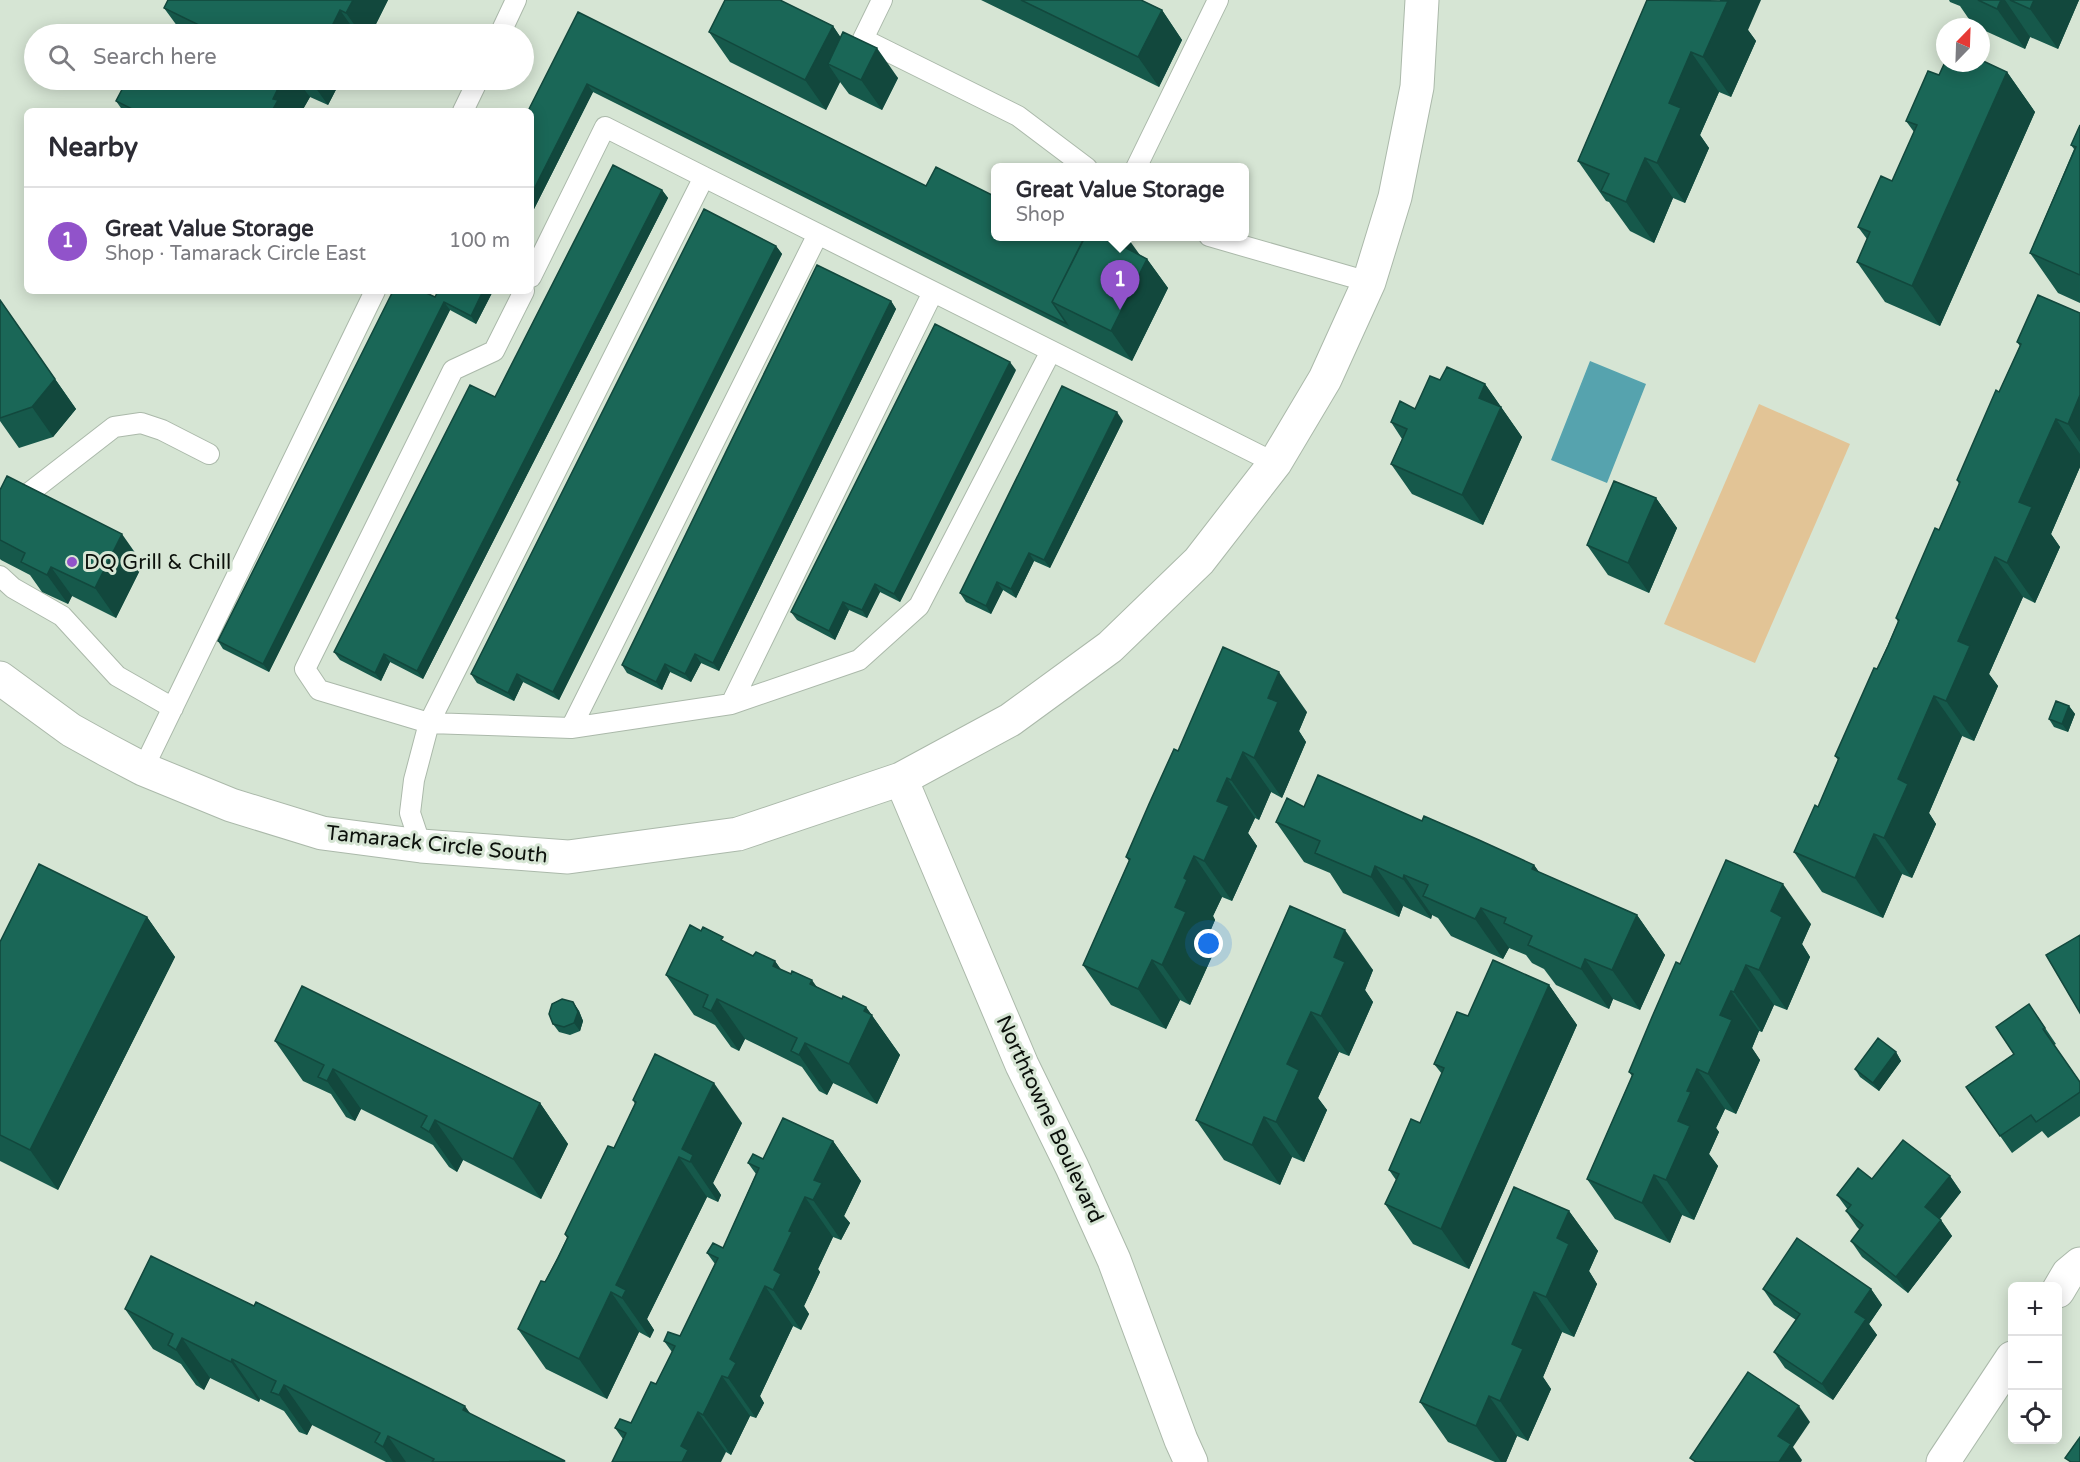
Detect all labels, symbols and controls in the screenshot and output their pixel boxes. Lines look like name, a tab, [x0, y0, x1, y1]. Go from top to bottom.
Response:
north arrow	[1936, 18, 1990, 72]
search box	[24, 24, 534, 90]
icon: search	[45, 41, 78, 74]
text: Search here	[93, 44, 217, 70]
text: Nearby	[48, 132, 138, 163]
popup	[991, 163, 1249, 241]
text: Great Value Storage	[1016, 177, 1224, 203]
text: Shop	[1016, 203, 1065, 227]
text: Great Value Storage	[105, 216, 314, 242]
text: 1	[61, 229, 74, 253]
text: 100 m	[449, 229, 510, 253]
text: Shop · Tamarack Circle East	[105, 242, 366, 266]
pin: 1	[1100, 260, 1140, 310]
place label: DQ Grill & Chill	[84, 550, 231, 575]
marker: DQ Grill & Chill	[65, 555, 79, 569]
street label: Tamarack Circle South	[325, 820, 549, 869]
your location	[1194, 929, 1223, 958]
street label: Northtowne Boulevard	[990, 1012, 1109, 1227]
map controls	[2008, 1282, 2062, 1444]
button: +	[2008, 1282, 2062, 1336]
button: −	[2008, 1336, 2062, 1390]
button: locate	[2008, 1390, 2062, 1444]

